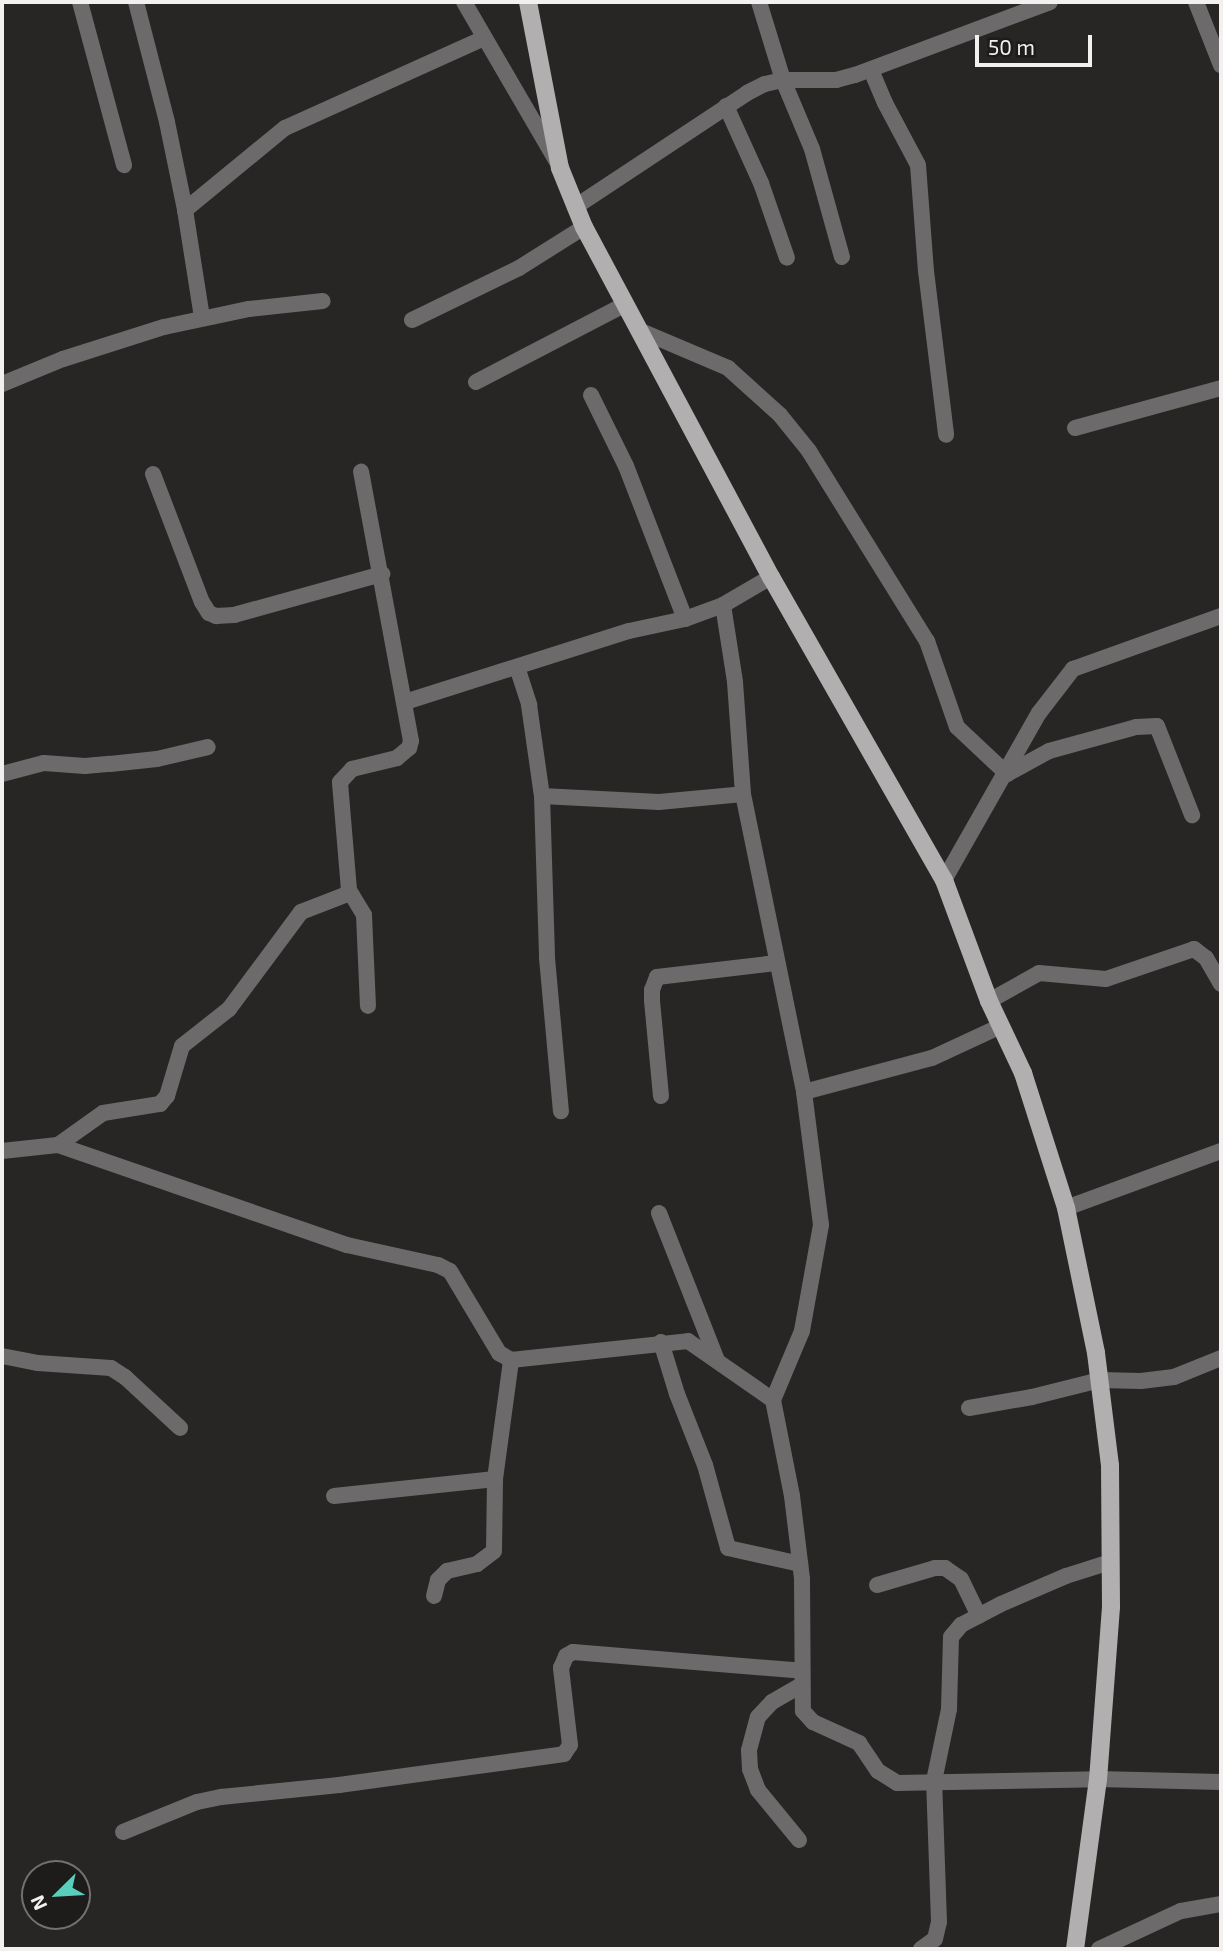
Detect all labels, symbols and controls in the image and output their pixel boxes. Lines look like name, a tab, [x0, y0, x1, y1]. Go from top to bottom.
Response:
scale bar	[978, 21, 1095, 65]
text: 50 m	[988, 34, 1035, 59]
north arrow	[21, 1860, 91, 1930]
text: N	[25, 1892, 51, 1914]

